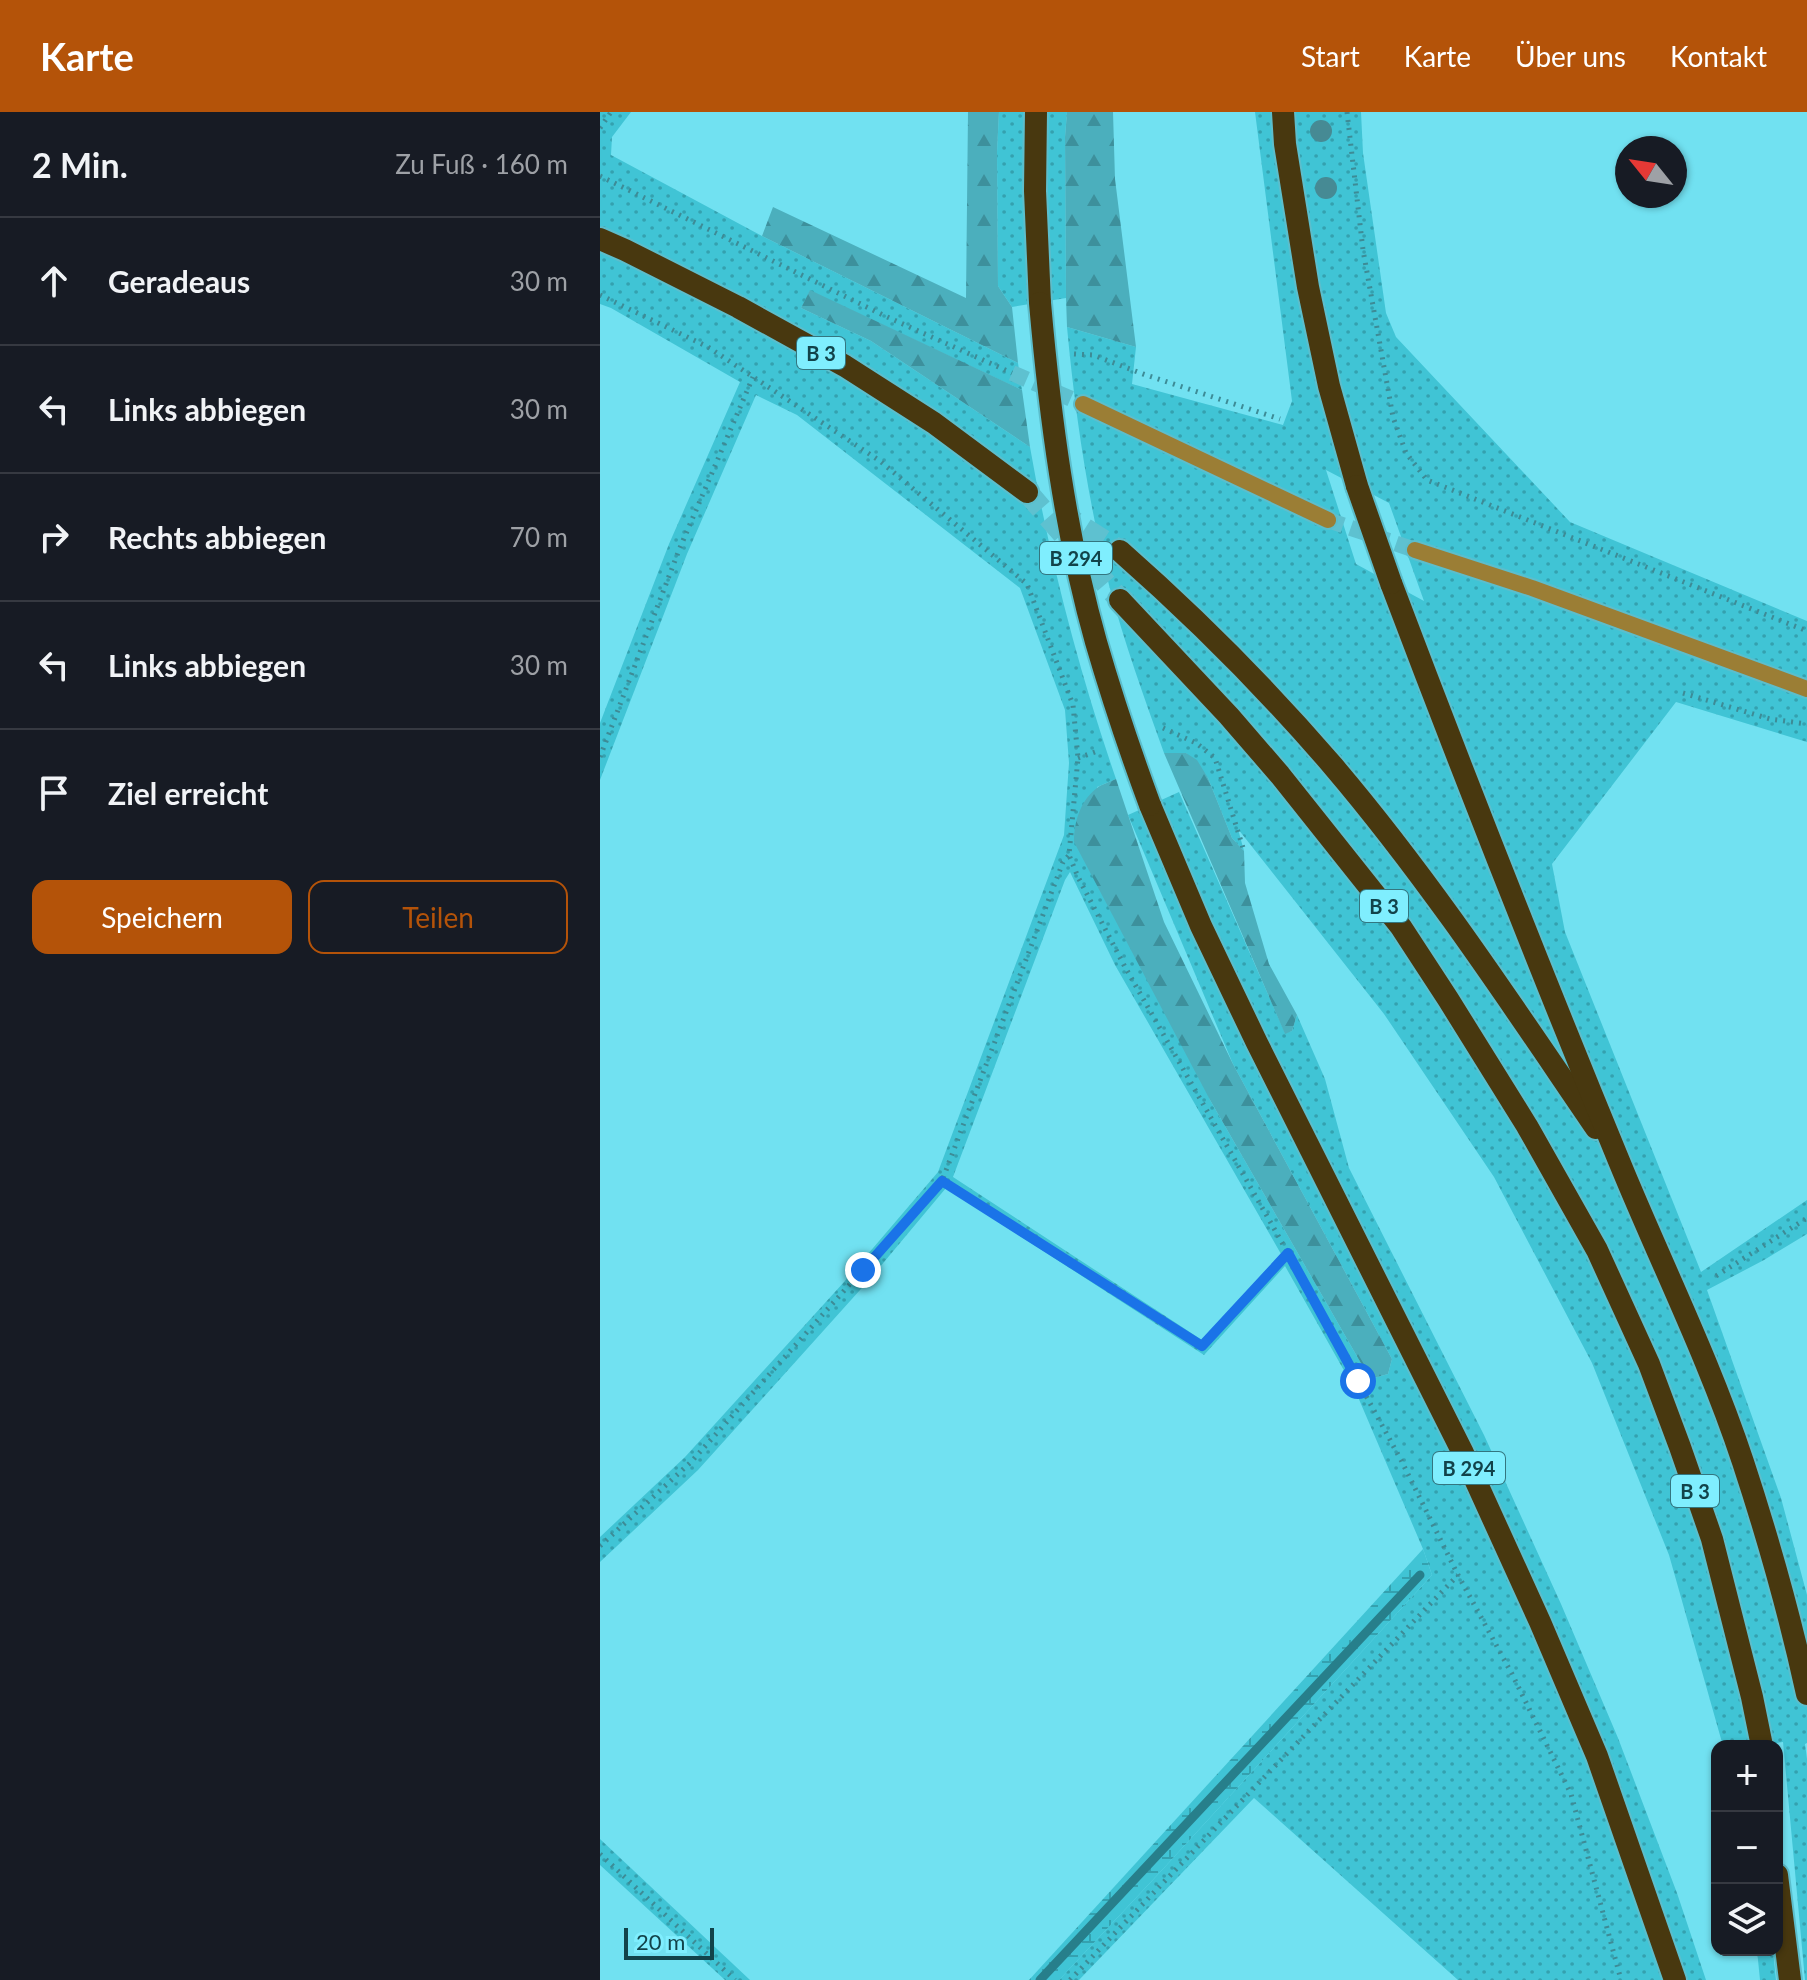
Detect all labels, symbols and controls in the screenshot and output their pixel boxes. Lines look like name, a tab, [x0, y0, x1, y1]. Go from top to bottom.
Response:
text: Karte	[40, 33, 134, 79]
text: Start	[1301, 39, 1360, 73]
text: Karte	[1404, 39, 1471, 73]
text: Über uns	[1515, 39, 1626, 73]
text: Kontakt	[1670, 39, 1767, 73]
north arrow	[1615, 136, 1687, 208]
text: 2 Min.	[32, 144, 128, 185]
text: Zu Fuß · 160 m	[395, 148, 568, 180]
icon: ahead	[32, 259, 76, 303]
text: Geradeaus	[108, 263, 250, 299]
text: 30 m	[510, 265, 568, 297]
road number: B 3	[797, 337, 845, 369]
icon: left	[32, 387, 76, 431]
text: Links abbiegen	[108, 391, 306, 427]
text: 30 m	[510, 393, 568, 425]
icon: right	[32, 515, 76, 559]
text: Rechts abbiegen	[108, 519, 327, 555]
text: 70 m	[510, 521, 568, 553]
road number: B 294	[1040, 542, 1112, 574]
icon: left	[32, 643, 76, 687]
text: Links abbiegen	[108, 647, 306, 683]
text: 30 m	[510, 649, 568, 681]
icon: arrive	[32, 771, 76, 815]
text: Ziel erreicht	[108, 775, 268, 811]
button: Speichern	[32, 880, 292, 954]
button: Teilen	[308, 880, 568, 954]
road number: B 3	[1360, 890, 1408, 922]
route end	[845, 1252, 881, 1288]
route start	[1340, 1363, 1376, 1399]
road number: B 294	[1433, 1452, 1505, 1484]
road number: B 3	[1671, 1475, 1719, 1507]
map controls	[1711, 1740, 1783, 1956]
button: +	[1711, 1740, 1783, 1812]
button: −	[1711, 1812, 1783, 1884]
button: layers	[1711, 1884, 1783, 1956]
scale bar	[624, 1924, 714, 1960]
text: 20 m	[636, 1928, 685, 1955]

